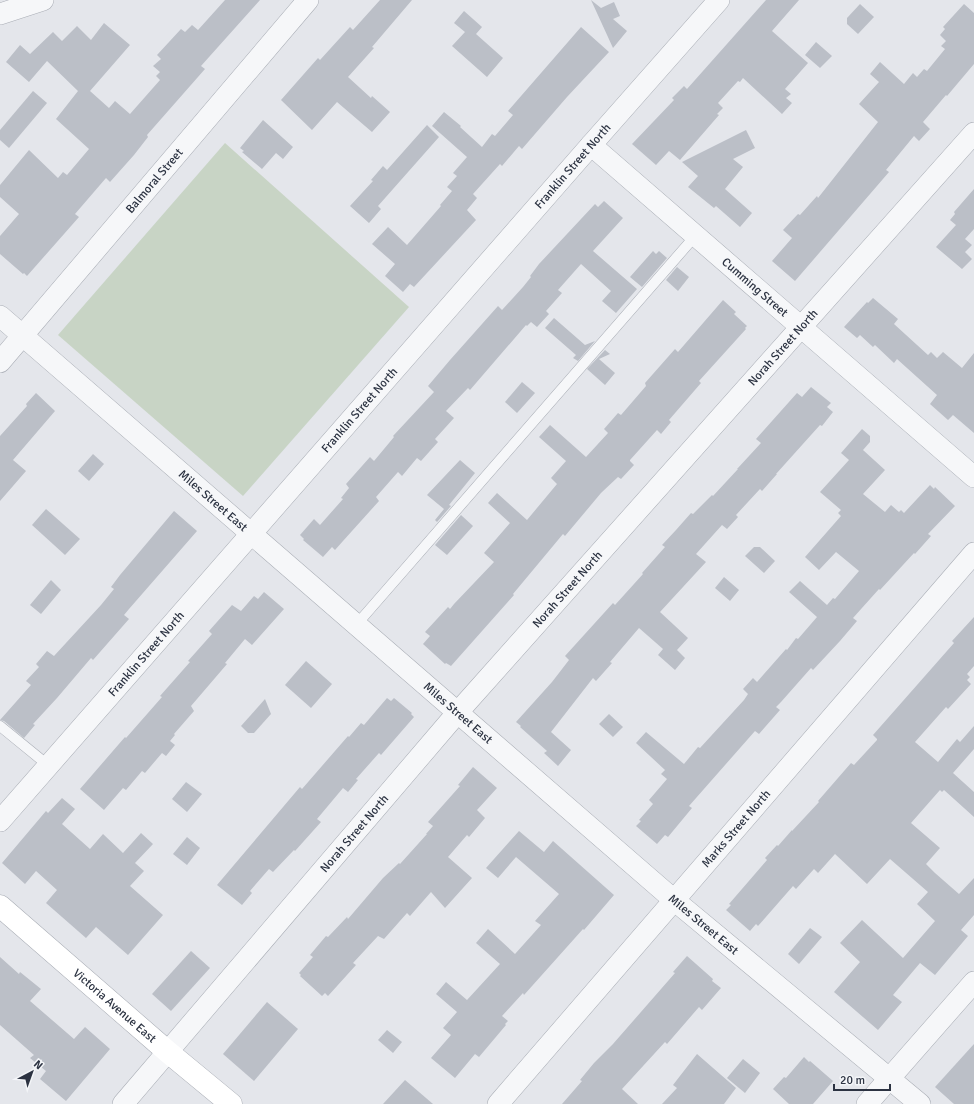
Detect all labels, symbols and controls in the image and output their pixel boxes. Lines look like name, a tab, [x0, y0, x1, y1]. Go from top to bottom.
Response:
street label: Franklin Street North	[531, 120, 614, 212]
street label: Balmoral Street	[122, 145, 186, 216]
street label: Cumming Street	[719, 254, 791, 320]
street label: Norah Street North	[745, 306, 821, 389]
street label: Franklin Street North	[318, 364, 401, 456]
street label: Miles Street East	[176, 467, 251, 535]
street label: Norah Street North	[529, 548, 605, 631]
street label: Franklin Street North	[105, 608, 187, 700]
street label: Miles Street East	[420, 679, 496, 747]
street label: Marks Street North	[698, 787, 774, 871]
street label: Norah Street North	[317, 791, 392, 875]
street label: Miles Street East	[665, 891, 741, 958]
street label: Victoria Avenue East	[70, 966, 159, 1046]
north arrow	[12, 1052, 52, 1092]
text: N	[31, 1057, 45, 1072]
scale bar	[834, 1066, 890, 1092]
text: 20 m	[840, 1073, 865, 1088]

